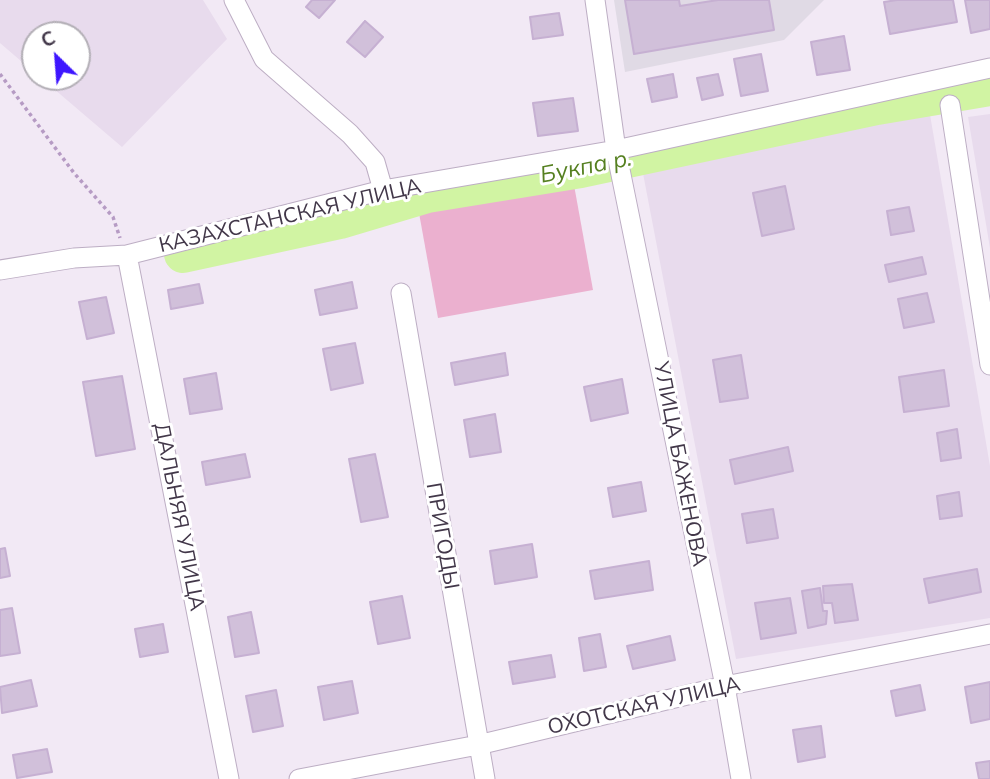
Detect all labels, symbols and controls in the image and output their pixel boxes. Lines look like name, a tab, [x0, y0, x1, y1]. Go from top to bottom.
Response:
north arrow	[21, 21, 91, 91]
text: С	[37, 25, 59, 52]
water label: Букпа р.	[538, 145, 634, 189]
street label: КАЗАХСТАНСКАЯ УЛИЦА	[156, 174, 424, 258]
street label: УЛИЦА БАЖЕНОВА	[648, 359, 712, 569]
street label: ДАЛЬНЯЯ УЛИЦА	[148, 421, 210, 613]
street label: ПРИГОДЫ	[420, 481, 464, 591]
street label: ОХОТСКАЯ УЛИЦА	[545, 672, 743, 740]

